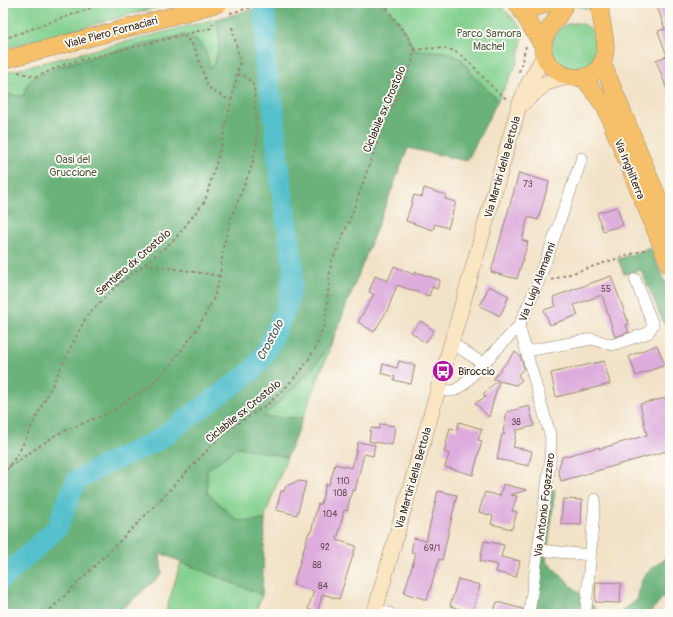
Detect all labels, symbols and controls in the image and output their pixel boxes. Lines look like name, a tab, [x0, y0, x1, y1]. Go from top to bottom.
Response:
street label: Viale Piero Fornaciari	[63, 14, 159, 51]
park label: Parco Samora Machel	[457, 27, 521, 53]
street label: Ciclabile sx Crostolo	[360, 64, 409, 154]
street label: Via Martiri della Bettola	[482, 115, 523, 220]
street label: Via Inghilterra	[612, 137, 647, 201]
park label: Oasi del Gruccione	[49, 153, 97, 179]
house number: 73	[523, 179, 533, 190]
street label: Sentiero dx Crostolo	[93, 226, 174, 298]
street label: Via Luigi Alamanni	[516, 241, 559, 323]
house number: 55	[601, 284, 611, 295]
water label: Crostolo	[254, 316, 288, 363]
bus stop icon: Biroccio	[430, 358, 456, 384]
place label: Biroccio	[458, 365, 495, 378]
street label: Ciclabile sx Crostolo	[203, 377, 284, 446]
house number: 38	[511, 417, 521, 428]
street label: Via Martiri della Bettola	[393, 426, 434, 531]
street label: Via Antonio Fogazzaro	[532, 452, 557, 558]
house number: 110	[336, 476, 350, 487]
house number: 108	[333, 488, 348, 499]
house number: 104	[323, 509, 338, 520]
house number: 92	[320, 542, 330, 553]
house number: 69/1	[424, 543, 440, 554]
house number: 88	[312, 560, 322, 571]
house number: 84	[318, 581, 329, 592]

